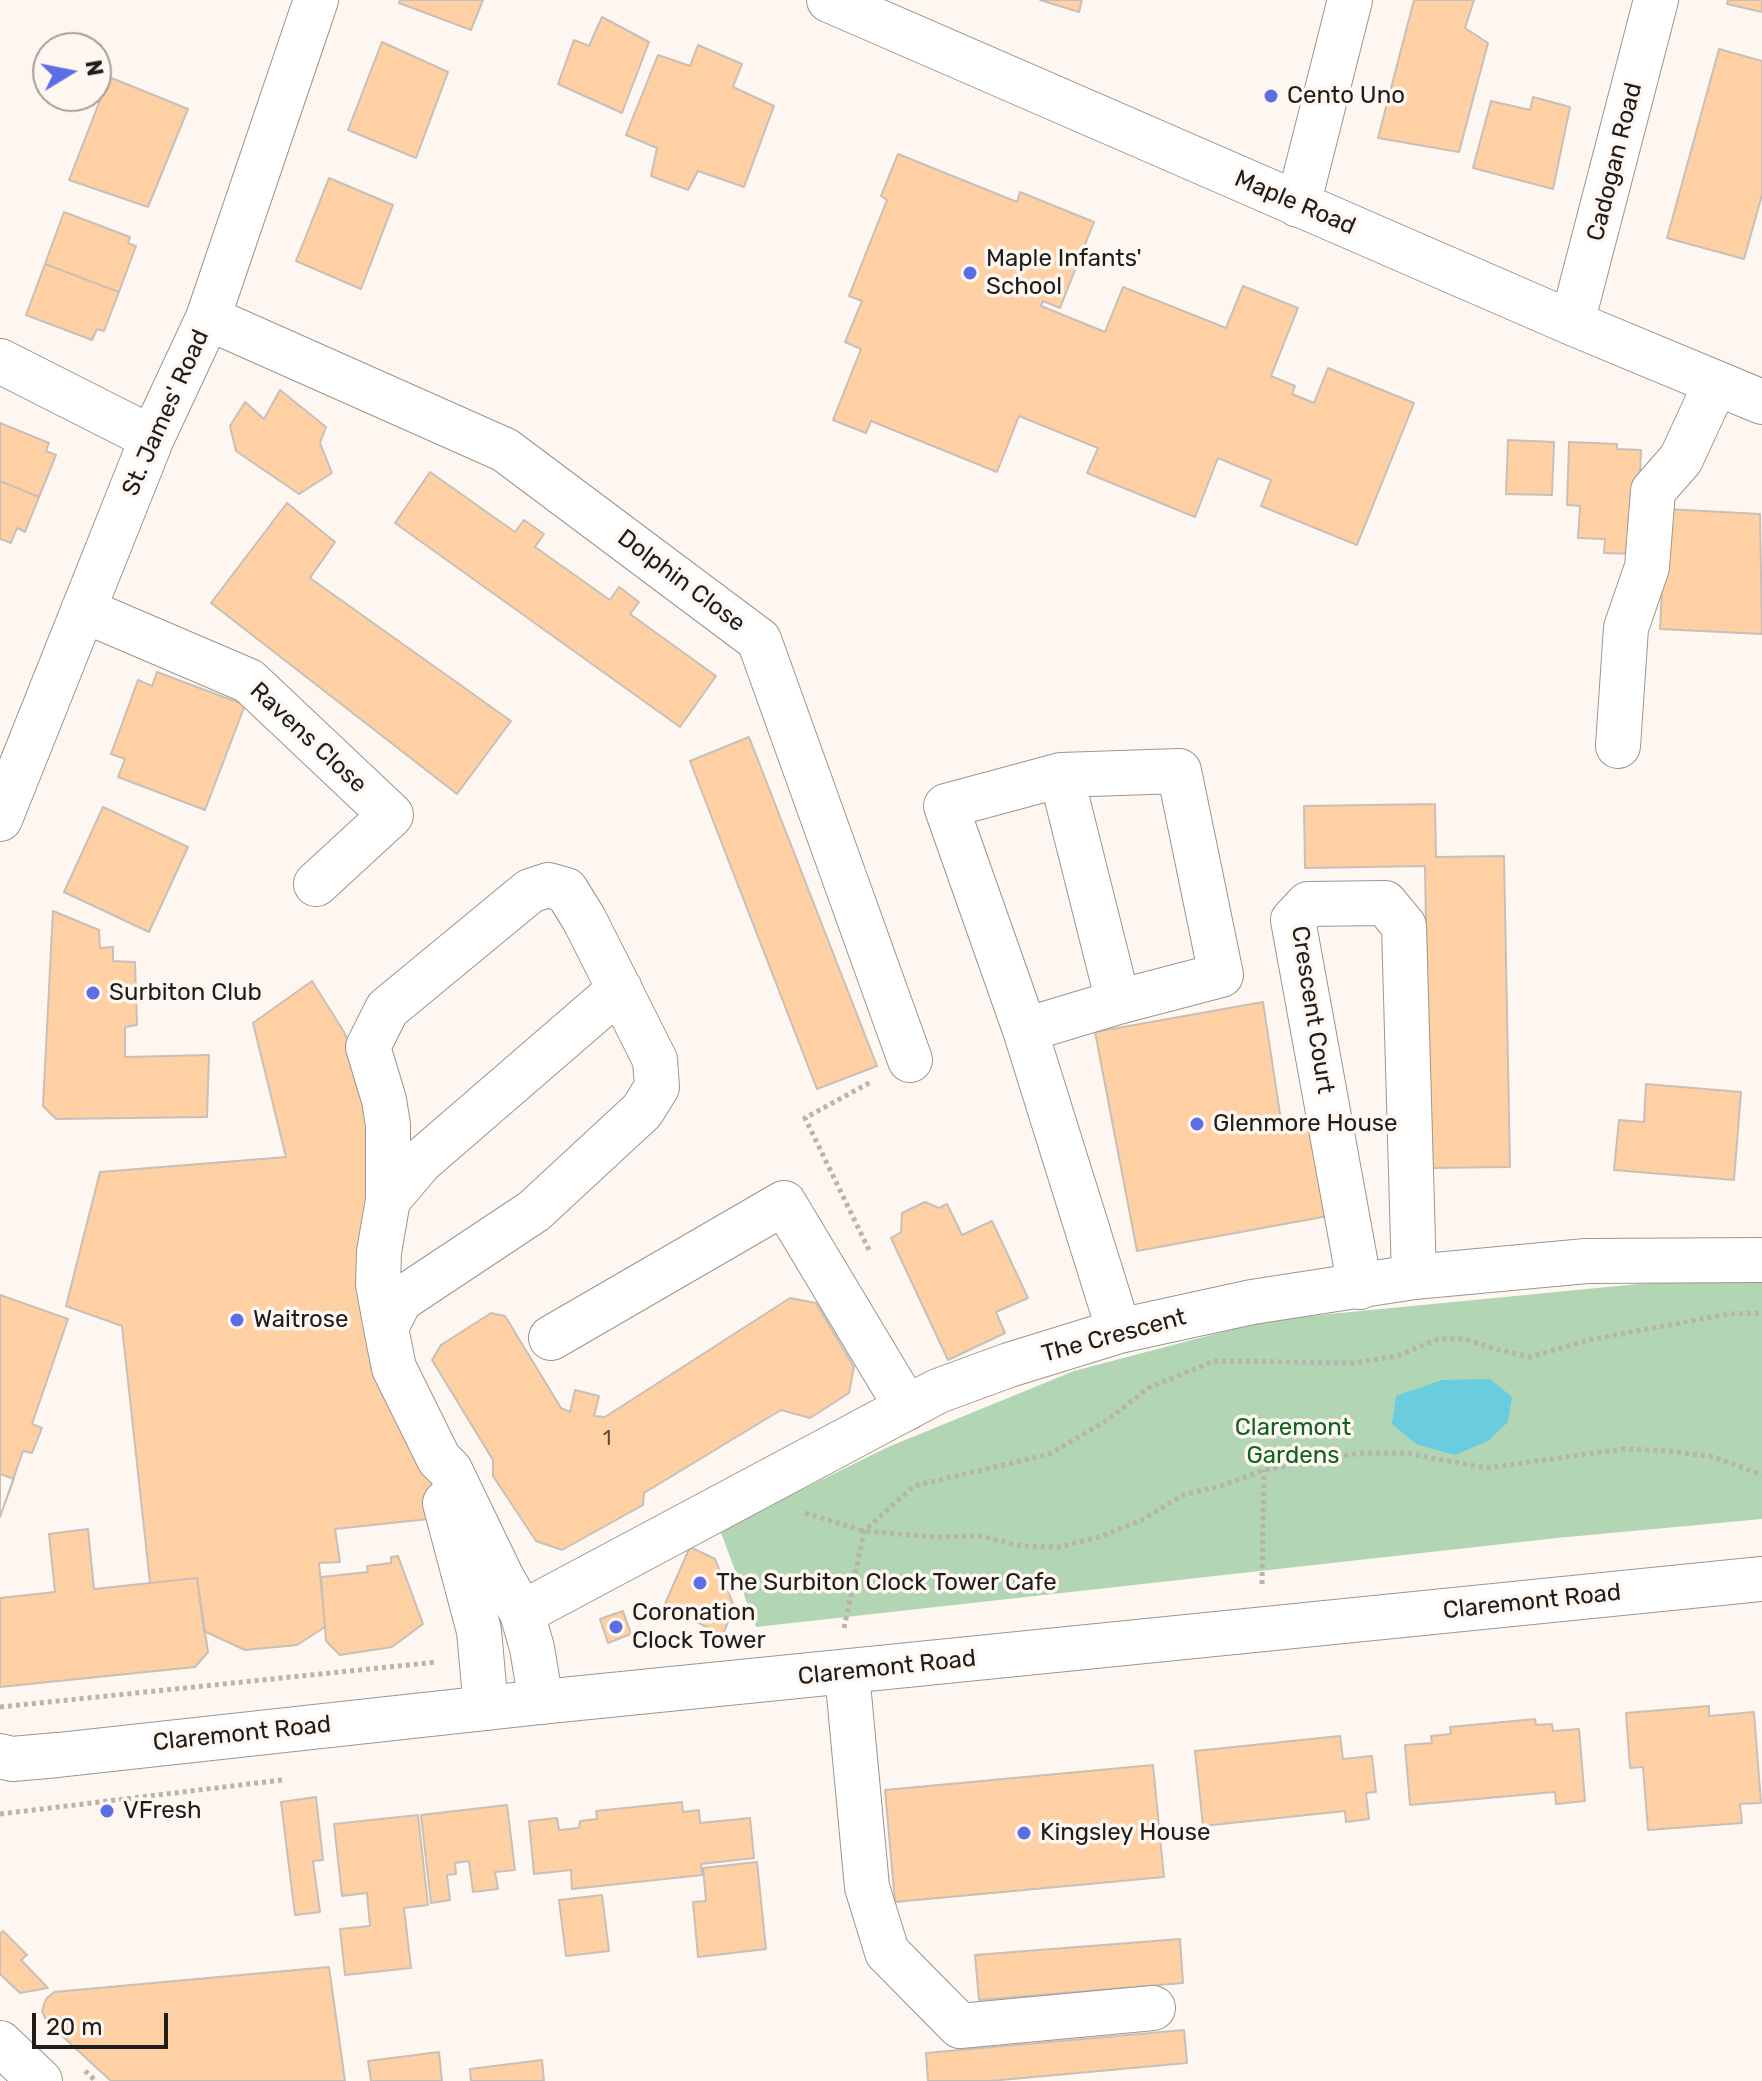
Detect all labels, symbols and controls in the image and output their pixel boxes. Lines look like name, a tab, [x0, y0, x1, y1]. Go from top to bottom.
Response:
north arrow	[32, 32, 112, 112]
text: N	[79, 58, 109, 78]
street label: Cadogan Road	[1581, 80, 1649, 244]
place label: Cento Uno	[1287, 82, 1405, 110]
marker: Cento Uno	[1262, 87, 1280, 105]
street label: Maple Road	[1230, 165, 1360, 241]
place label: Maple Infants' School	[986, 245, 1142, 301]
marker: Maple Infants' School	[961, 264, 979, 282]
street label: St. James' Road	[116, 325, 216, 501]
street label: Dolphin Close	[611, 524, 751, 638]
street label: Ravens Close	[244, 677, 372, 799]
street label: Crescent Court	[1285, 924, 1339, 1096]
place label: Surbiton Club	[109, 979, 262, 1007]
marker: Surbiton Club	[84, 984, 102, 1002]
place label: Glenmore House	[1213, 1110, 1398, 1138]
marker: Glenmore House	[1188, 1115, 1206, 1133]
street label: The Crescent	[1039, 1303, 1189, 1369]
place label: Waitrose	[253, 1306, 348, 1334]
marker: Waitrose	[228, 1311, 246, 1329]
park label: Claremont Gardens	[1235, 1414, 1351, 1470]
house number: 1	[603, 1427, 611, 1451]
place label: The Surbiton Clock Tower Cafe	[716, 1569, 1057, 1597]
marker: The Surbiton Clock Tower Cafe	[691, 1574, 709, 1592]
street label: Claremont Road	[1441, 1578, 1623, 1626]
place label: Coronation Clock Tower	[632, 1599, 766, 1655]
marker: Coronation Clock Tower	[607, 1618, 625, 1636]
street label: Claremont Road	[796, 1644, 978, 1692]
street label: Claremont Road	[151, 1710, 333, 1758]
place label: VFresh	[123, 1797, 202, 1825]
marker: VFresh	[98, 1802, 116, 1820]
place label: Kingsley House	[1040, 1819, 1210, 1847]
marker: Kingsley House	[1015, 1824, 1033, 1842]
scale bar	[36, 1997, 172, 2047]
text: 20 m	[46, 2013, 103, 2041]

